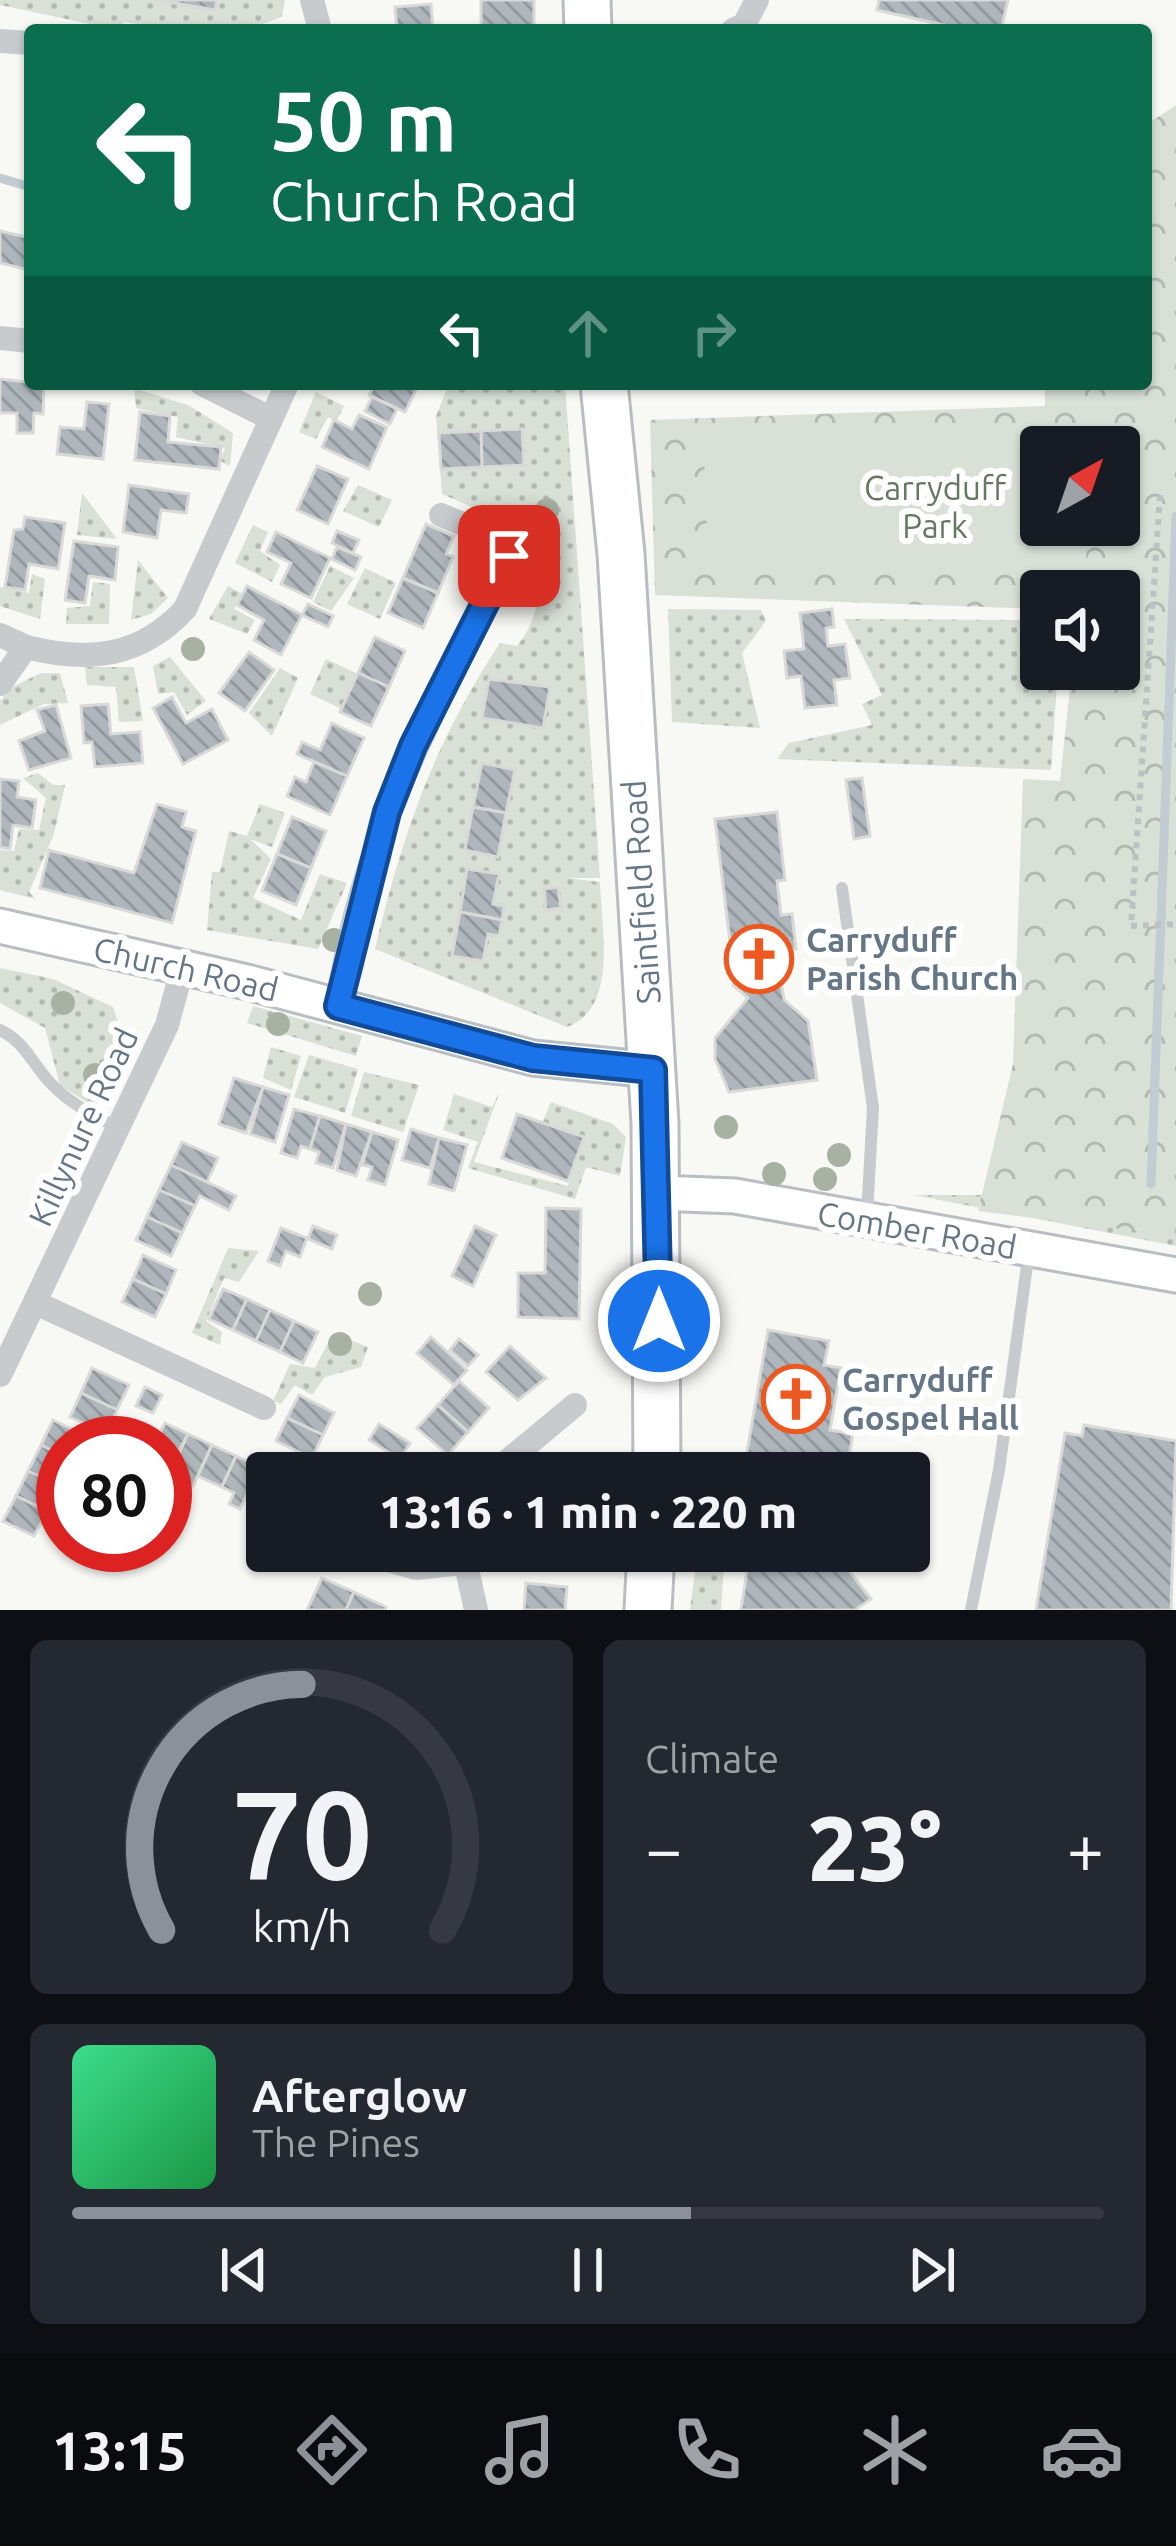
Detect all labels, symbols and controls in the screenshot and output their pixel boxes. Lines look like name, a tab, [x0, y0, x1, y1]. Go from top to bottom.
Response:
icon: left	[72, 72, 228, 228]
text: 50 m	[270, 73, 457, 167]
text: Church Road	[270, 171, 578, 231]
icon: left	[429, 300, 495, 366]
icon: ahead	[555, 300, 621, 366]
icon: right	[681, 300, 747, 366]
north arrow	[1020, 426, 1140, 546]
map controls	[1020, 426, 1140, 690]
park label: Carryduff Park	[864, 469, 1007, 544]
pin	[458, 505, 560, 607]
icon: arrive	[476, 523, 542, 589]
button: sound	[1020, 570, 1140, 690]
street label: Saintfield Road	[614, 779, 667, 1005]
place label: Carryduff Parish Church	[806, 921, 1018, 996]
church icon: Carryduff Parish Church	[724, 924, 794, 994]
street label: Church Road	[90, 929, 282, 1008]
street label: Killynure Road	[21, 1022, 145, 1232]
street label: Comber Road	[815, 1194, 1020, 1265]
position arrow	[596, 1258, 722, 1384]
place label: Carryduff Gospel Hall	[842, 1361, 1019, 1436]
church icon: Carryduff Gospel Hall	[761, 1364, 831, 1434]
speed limit sign: 80	[36, 1416, 192, 1572]
text: 13:16 · 1 min · 220 m	[379, 1486, 797, 1537]
text: Climate	[645, 1737, 779, 1780]
text: 70	[231, 1763, 372, 1903]
text: 23°	[807, 1797, 942, 1898]
text: −	[645, 1811, 682, 1885]
text: +	[1067, 1811, 1104, 1885]
text: km/h	[252, 1902, 351, 1950]
text: Afterglow	[252, 2070, 467, 2121]
text: The Pines	[252, 2121, 420, 2164]
icon: previous	[211, 2237, 277, 2303]
icon: pause	[555, 2237, 621, 2303]
icon: next	[899, 2237, 965, 2303]
icon: directions	[290, 2408, 374, 2492]
icon: music	[478, 2408, 562, 2492]
icon: phone	[665, 2408, 749, 2492]
icon: climate	[853, 2408, 937, 2492]
icon: car	[1040, 2408, 1124, 2492]
text: 13:15	[52, 2420, 187, 2480]

